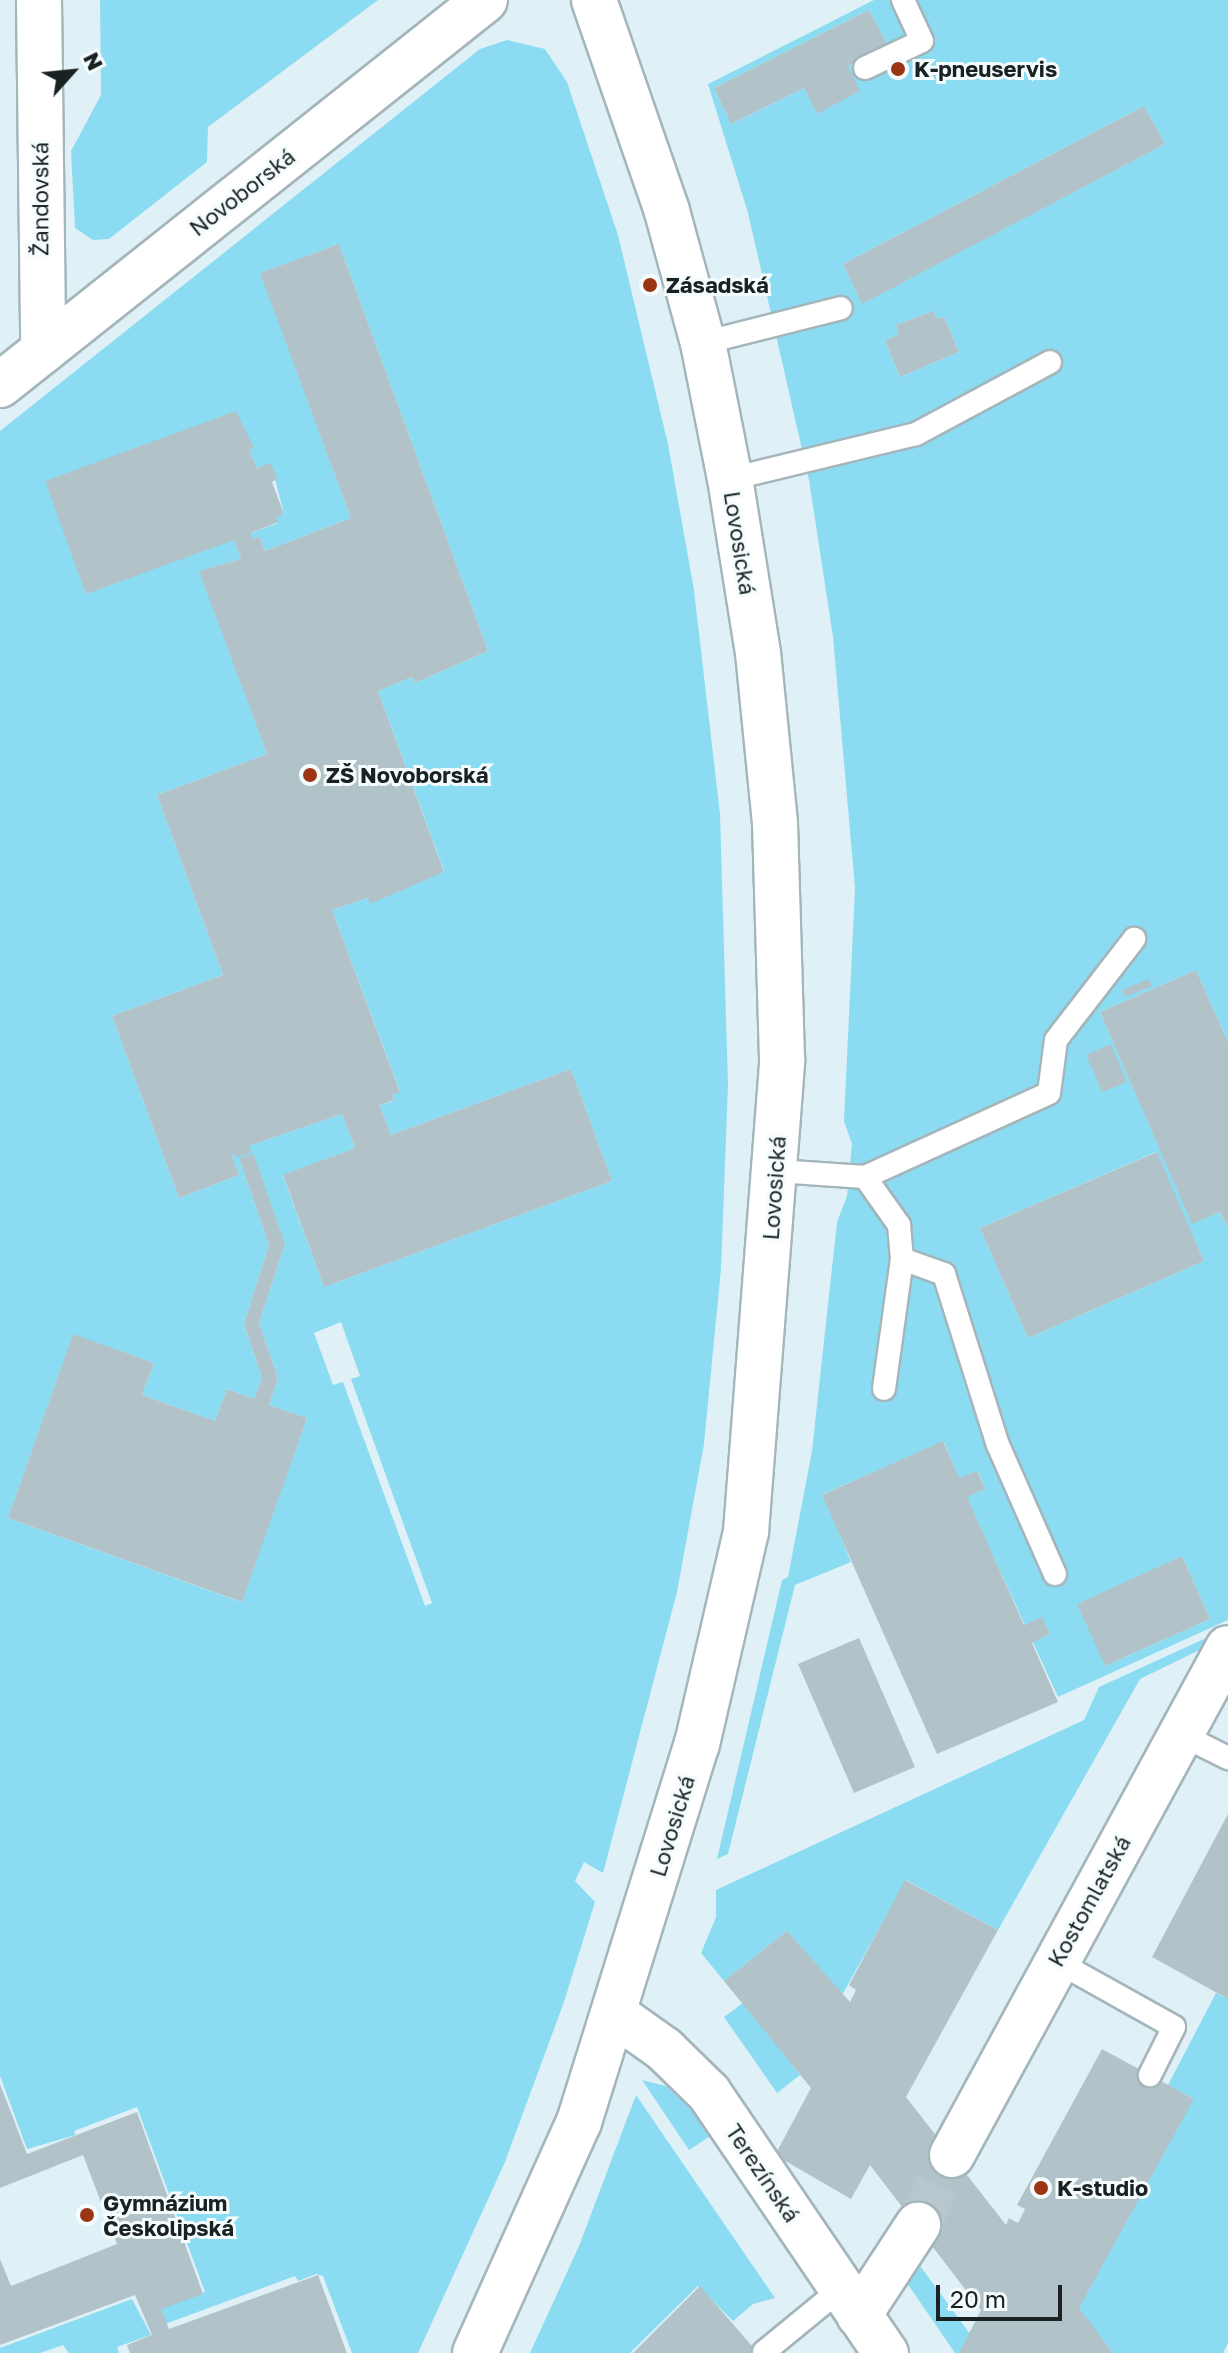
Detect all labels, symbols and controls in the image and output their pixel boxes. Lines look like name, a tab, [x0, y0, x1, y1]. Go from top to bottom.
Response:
north arrow	[32, 32, 112, 112]
text: N	[78, 47, 110, 74]
place label: K-pneuservis	[914, 56, 1057, 82]
marker: K-pneuservis	[889, 60, 907, 78]
street label: Žandovská	[27, 142, 53, 256]
street label: Novoborská	[184, 143, 300, 241]
place label: Zásadská	[666, 272, 769, 298]
marker: Zásadská	[641, 276, 659, 294]
street label: Lovosická	[719, 489, 761, 597]
place label: ZŠ Novoborská	[326, 762, 488, 788]
marker: ZŠ Novoborská	[301, 766, 319, 784]
street label: Lovosická	[757, 1135, 791, 1241]
street label: Lovosická	[644, 1772, 700, 1880]
street label: Kostomlatská	[1042, 1831, 1136, 1971]
street label: Terezínská	[721, 2119, 805, 2227]
place label: K-studio	[1057, 2175, 1148, 2201]
marker: K-studio	[1032, 2179, 1050, 2197]
place label: Gymnázium Českolipská	[103, 2189, 234, 2240]
marker: Gymnázium Českolipská	[78, 2206, 96, 2224]
scale bar	[940, 2269, 1066, 2319]
text: 20 m	[950, 2284, 1006, 2313]

